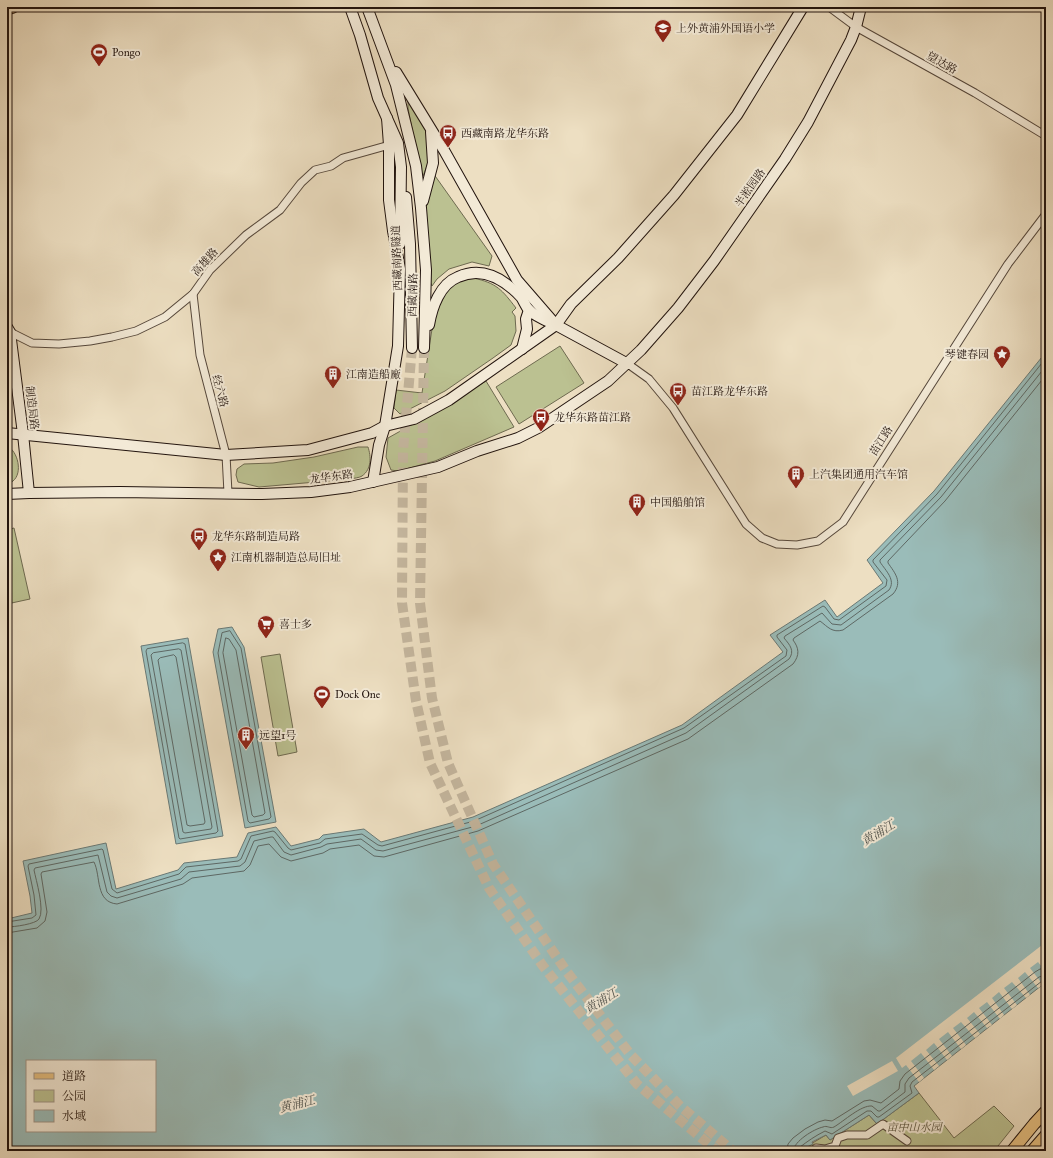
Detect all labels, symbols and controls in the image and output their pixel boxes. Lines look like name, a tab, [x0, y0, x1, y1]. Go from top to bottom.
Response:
school or university icon: 上外黄浦外国语小学	[653, 18, 673, 43]
place label: 上外黄浦外国语小学	[676, 22, 775, 35]
sports icon: Pongo	[89, 42, 109, 67]
place label: Pongo	[112, 46, 141, 59]
street label: 望达路	[924, 49, 960, 77]
bus stop icon: 西藏南路龙华东路	[438, 123, 458, 148]
place label: 西藏南路龙华东路	[461, 127, 549, 140]
street label: 半淞园路	[732, 166, 768, 210]
street label: 西藏南路隧道	[389, 225, 405, 291]
street label: 高雄路	[189, 245, 221, 279]
street label: 西藏南路	[406, 273, 420, 317]
place icon: 琴键春园	[992, 344, 1012, 369]
place label: 琴键春园	[945, 348, 989, 361]
building icon: 江南造船廠	[323, 364, 343, 389]
place label: 江南造船廠	[346, 368, 401, 381]
street label: 经六路	[209, 373, 231, 409]
bus stop icon: 苗江路龙华东路	[668, 381, 688, 406]
street label: 制造局路	[23, 385, 41, 431]
place label: 苗江路龙华东路	[691, 385, 768, 398]
bus stop icon: 龙华东路苗江路	[531, 407, 551, 432]
place label: 龙华东路苗江路	[554, 411, 631, 424]
street label: 苗江路	[867, 424, 895, 458]
building icon: 上汽集团通用汽车馆	[786, 464, 806, 489]
street label: 龙华东路	[308, 468, 354, 486]
place label: 上汽集团通用汽车馆	[809, 468, 908, 481]
building icon: 中国船舶馆	[627, 492, 647, 517]
place label: 中国船舶馆	[650, 496, 705, 509]
bus stop icon: 龙华东路制造局路	[189, 526, 209, 551]
place label: 龙华东路制造局路	[212, 530, 300, 543]
place icon: 江南机器制造总局旧址	[208, 547, 228, 572]
place label: 江南机器制造总局旧址	[231, 551, 341, 564]
supermarket icon: 喜士多	[256, 614, 276, 639]
place label: 喜士多	[279, 618, 312, 631]
sports icon: Dock One	[312, 684, 332, 709]
place label: Dock One	[335, 688, 381, 701]
building icon: 远望1号	[236, 725, 256, 750]
place label: 远望1号	[259, 729, 296, 742]
water label: 黄浦江	[859, 817, 899, 848]
water label: 黄浦江	[582, 985, 622, 1016]
legend	[26, 1060, 156, 1132]
text: 道路	[62, 1069, 86, 1083]
text: 公园	[62, 1089, 86, 1103]
water label: 黄浦江	[278, 1092, 318, 1115]
text: 水域	[62, 1109, 86, 1123]
park label: 亩中山水园	[887, 1121, 943, 1134]

